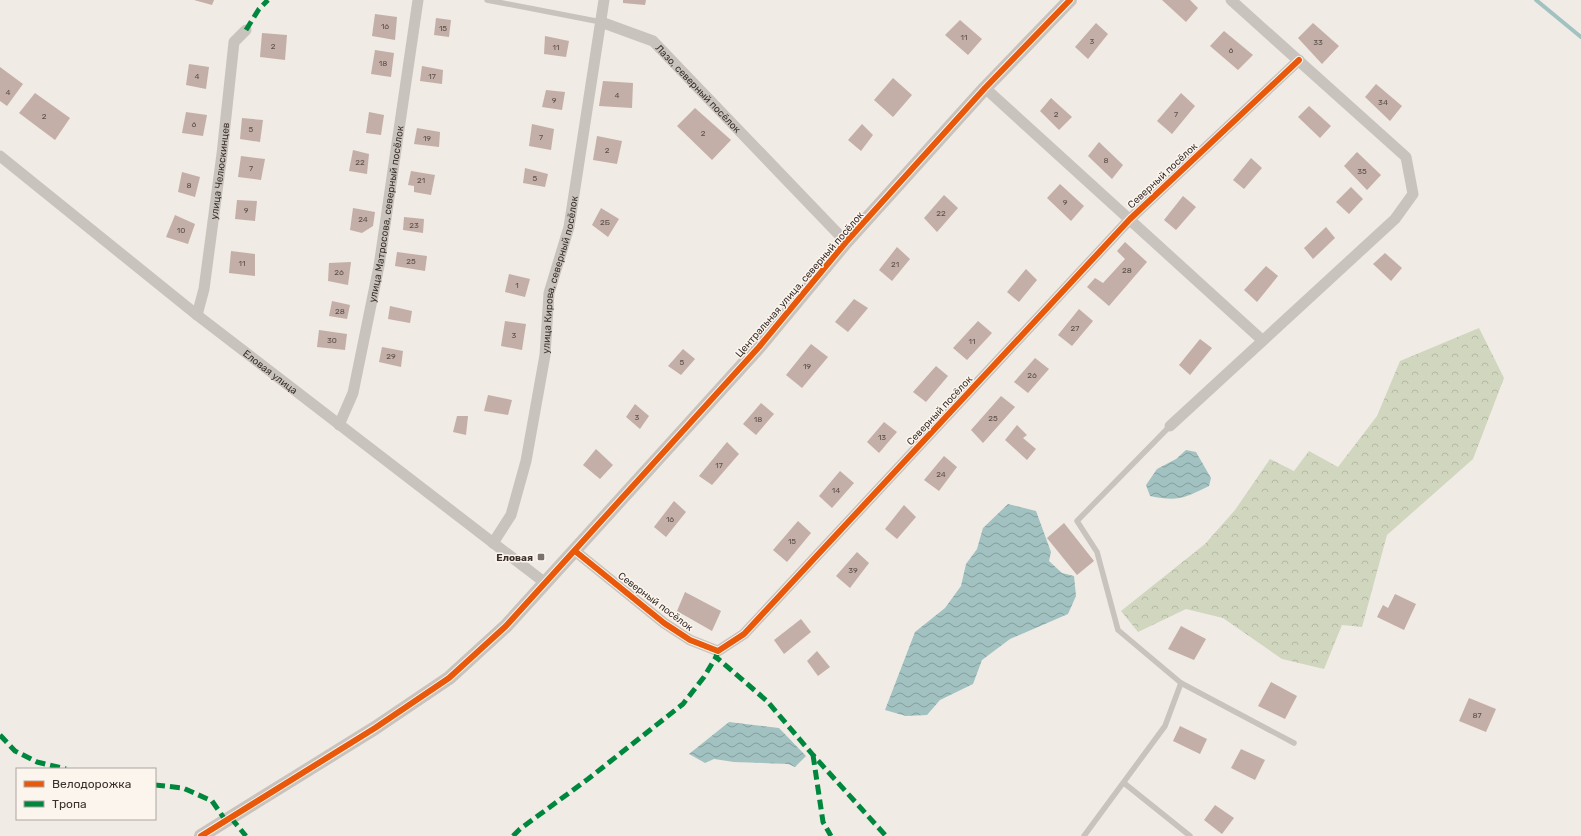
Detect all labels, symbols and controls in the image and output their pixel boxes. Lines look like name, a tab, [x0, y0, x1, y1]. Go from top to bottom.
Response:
house number: 16	[381, 22, 389, 31]
house number: 15	[439, 24, 447, 33]
house number: 11	[961, 33, 967, 42]
house number: 3	[1090, 37, 1095, 46]
house number: 33	[1313, 38, 1323, 47]
house number: 2	[271, 42, 276, 51]
street label: Лазо, северный посёлок	[653, 42, 743, 136]
house number: 11	[553, 43, 559, 52]
house number: 6	[1229, 46, 1234, 55]
house number: 18	[379, 59, 387, 68]
house number: 4	[195, 72, 200, 81]
house number: 17	[428, 72, 436, 81]
house number: 4	[6, 88, 11, 97]
house number: 4	[615, 91, 620, 100]
house number: 9	[552, 96, 557, 105]
house number: 34	[1378, 98, 1388, 107]
house number: 2	[1054, 110, 1059, 119]
house number: 7	[1174, 110, 1178, 119]
house number: 2	[42, 112, 47, 121]
house number: 6	[192, 120, 197, 129]
street label: улица Челюскинцев	[208, 122, 232, 220]
street label: улица Матросова, северный посёлок	[367, 124, 407, 304]
house number: 5	[249, 125, 254, 134]
house number: 2	[701, 129, 706, 138]
house number: 7	[539, 133, 543, 142]
house number: 19	[423, 134, 431, 143]
street label: Северный посёлок	[1125, 140, 1200, 211]
house number: 2	[605, 146, 610, 155]
house number: 8	[1103, 156, 1109, 165]
house number: 22	[355, 158, 365, 167]
house number: 7	[249, 164, 253, 173]
house number: 35	[1357, 167, 1367, 176]
house number: 5	[533, 174, 538, 183]
house number: 21	[417, 176, 425, 185]
house number: 8	[186, 181, 192, 190]
street label: улица Кирова, северный посёлок	[540, 194, 581, 354]
house number: 9	[1063, 198, 1068, 207]
house number: 9	[244, 206, 249, 215]
street label: Центральная улица, северный посёлок	[733, 209, 867, 360]
house number: 22	[936, 209, 946, 218]
house number: 24	[358, 215, 368, 224]
house number: 2Б	[600, 218, 610, 227]
house number: 23	[409, 221, 419, 230]
house number: 10	[177, 226, 185, 235]
house number: 25	[406, 257, 416, 266]
house number: 11	[239, 259, 245, 268]
house number: 21	[891, 260, 899, 269]
house number: 28	[1122, 266, 1132, 275]
house number: 26	[334, 268, 344, 277]
house number: 1	[515, 281, 519, 290]
house number: 28	[335, 307, 345, 316]
house number: 27	[1071, 324, 1079, 333]
house number: 3	[512, 331, 517, 340]
house number: 30	[327, 336, 337, 345]
house number: 11	[969, 337, 975, 346]
street label: Еловая улица	[240, 348, 300, 397]
house number: 29	[386, 352, 396, 361]
house number: 5	[680, 358, 685, 367]
house number: 19	[803, 362, 811, 371]
house number: 26	[1027, 371, 1037, 380]
street label: Северный посёлок	[904, 373, 976, 448]
house number: 3	[635, 413, 640, 422]
house number: 25	[988, 414, 998, 423]
house number: 18	[754, 415, 762, 424]
house number: 13	[878, 433, 886, 442]
house number: 17	[715, 461, 723, 470]
house number: 24	[936, 470, 946, 479]
house number: 14	[832, 486, 840, 495]
house number: 16	[666, 515, 674, 524]
house number: 15	[788, 537, 796, 546]
place label: Еловая	[496, 552, 533, 564]
marker: Еловая	[536, 552, 546, 562]
house number: 39	[848, 566, 858, 575]
street label: Северный посёлок	[616, 570, 696, 634]
house number: 87	[1472, 711, 1482, 720]
legend	[16, 768, 156, 820]
text: Велодорожка	[52, 777, 131, 791]
text: Тропа	[52, 797, 87, 811]

